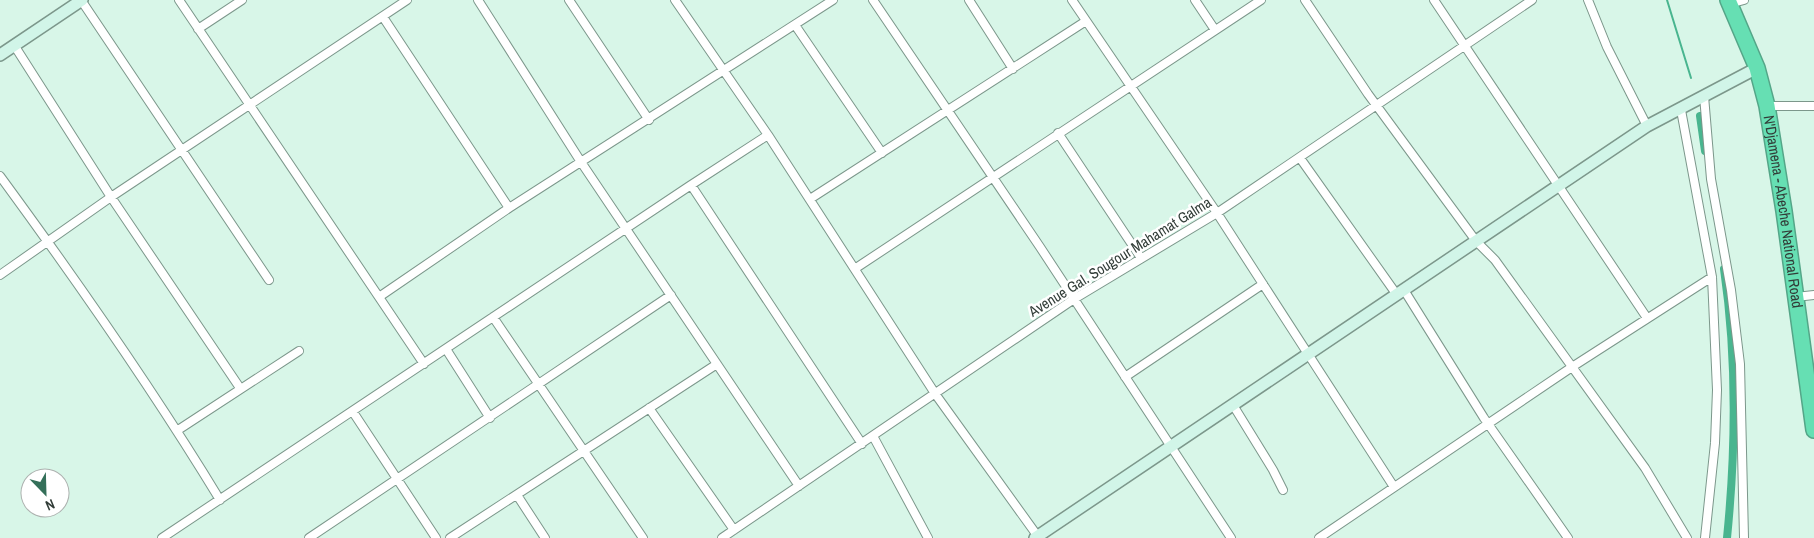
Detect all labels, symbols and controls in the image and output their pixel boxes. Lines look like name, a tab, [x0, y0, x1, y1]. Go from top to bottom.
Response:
street label: N'Djamena - Abeche National Road	[1759, 114, 1808, 309]
street label: Avenue Gal. Sougour Mahamat Galma	[1024, 191, 1215, 322]
north arrow	[20, 468, 70, 518]
text: N	[43, 495, 57, 515]

